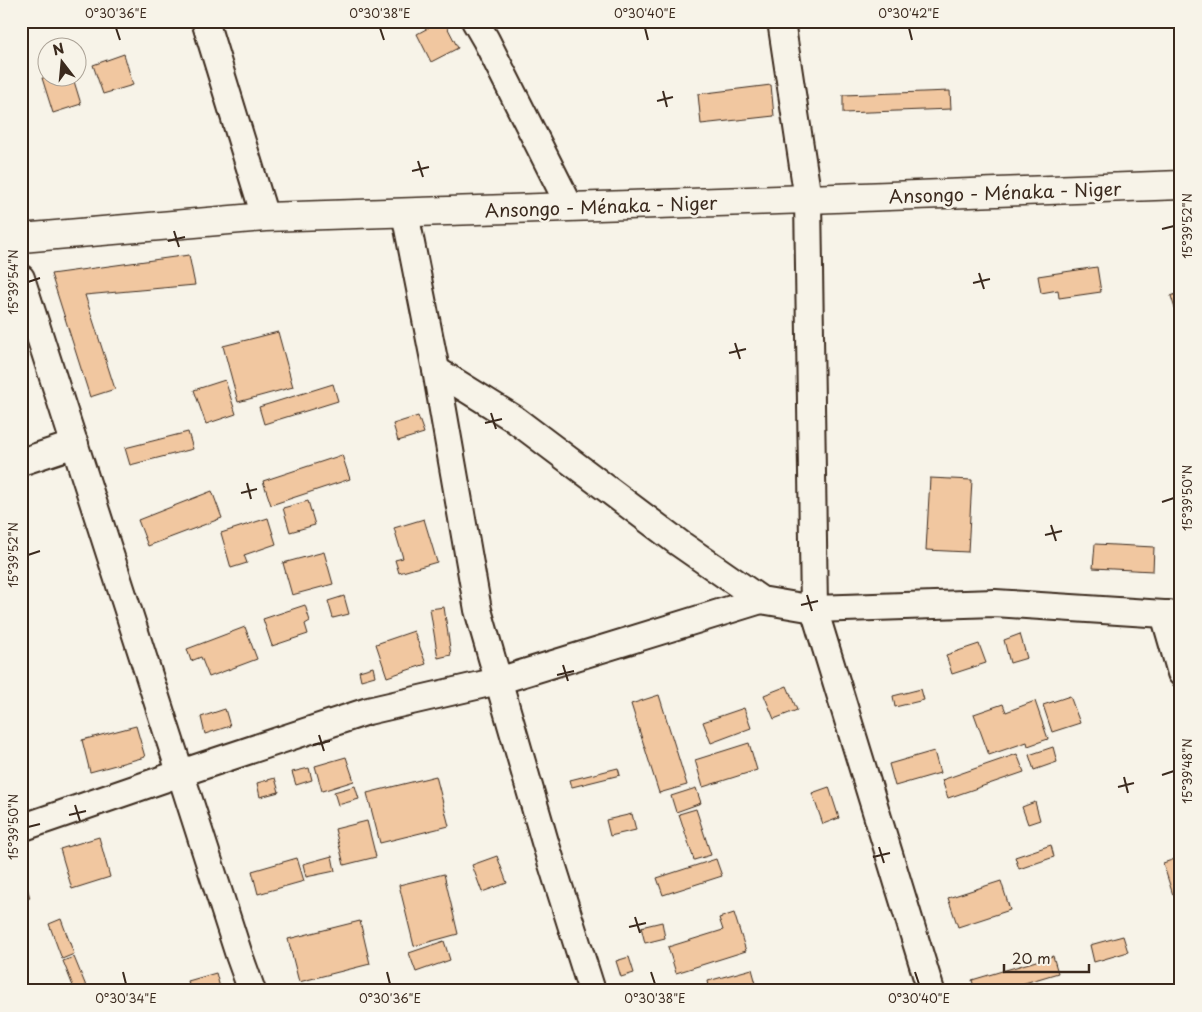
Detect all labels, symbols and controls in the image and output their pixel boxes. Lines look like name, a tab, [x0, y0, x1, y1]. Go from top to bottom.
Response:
text: 0°30'36"E	[85, 4, 147, 22]
text: 0°30'38"E	[349, 4, 411, 22]
text: 0°30'40"E	[614, 4, 676, 22]
text: 0°30'42"E	[878, 4, 940, 22]
text: N	[50, 37, 67, 61]
north arrow	[38, 38, 88, 88]
street label: Ansongo - Ménaka - Niger	[888, 174, 1122, 210]
street label: Ansongo - Ménaka - Niger	[484, 188, 718, 224]
text: 15°39'52"N	[1178, 193, 1196, 259]
text: 15°39'54"N	[4, 249, 22, 315]
text: 15°39'50"N	[1178, 465, 1196, 531]
text: 15°39'52"N	[4, 522, 22, 588]
text: 15°39'48"N	[1178, 738, 1196, 804]
text: 15°39'50"N	[4, 794, 22, 860]
scale bar	[1004, 942, 1090, 974]
text: 20 m	[1012, 946, 1051, 969]
text: 0°30'34"E	[95, 989, 157, 1007]
text: 0°30'36"E	[359, 989, 421, 1007]
text: 0°30'38"E	[624, 989, 686, 1007]
text: 0°30'40"E	[888, 989, 950, 1007]

